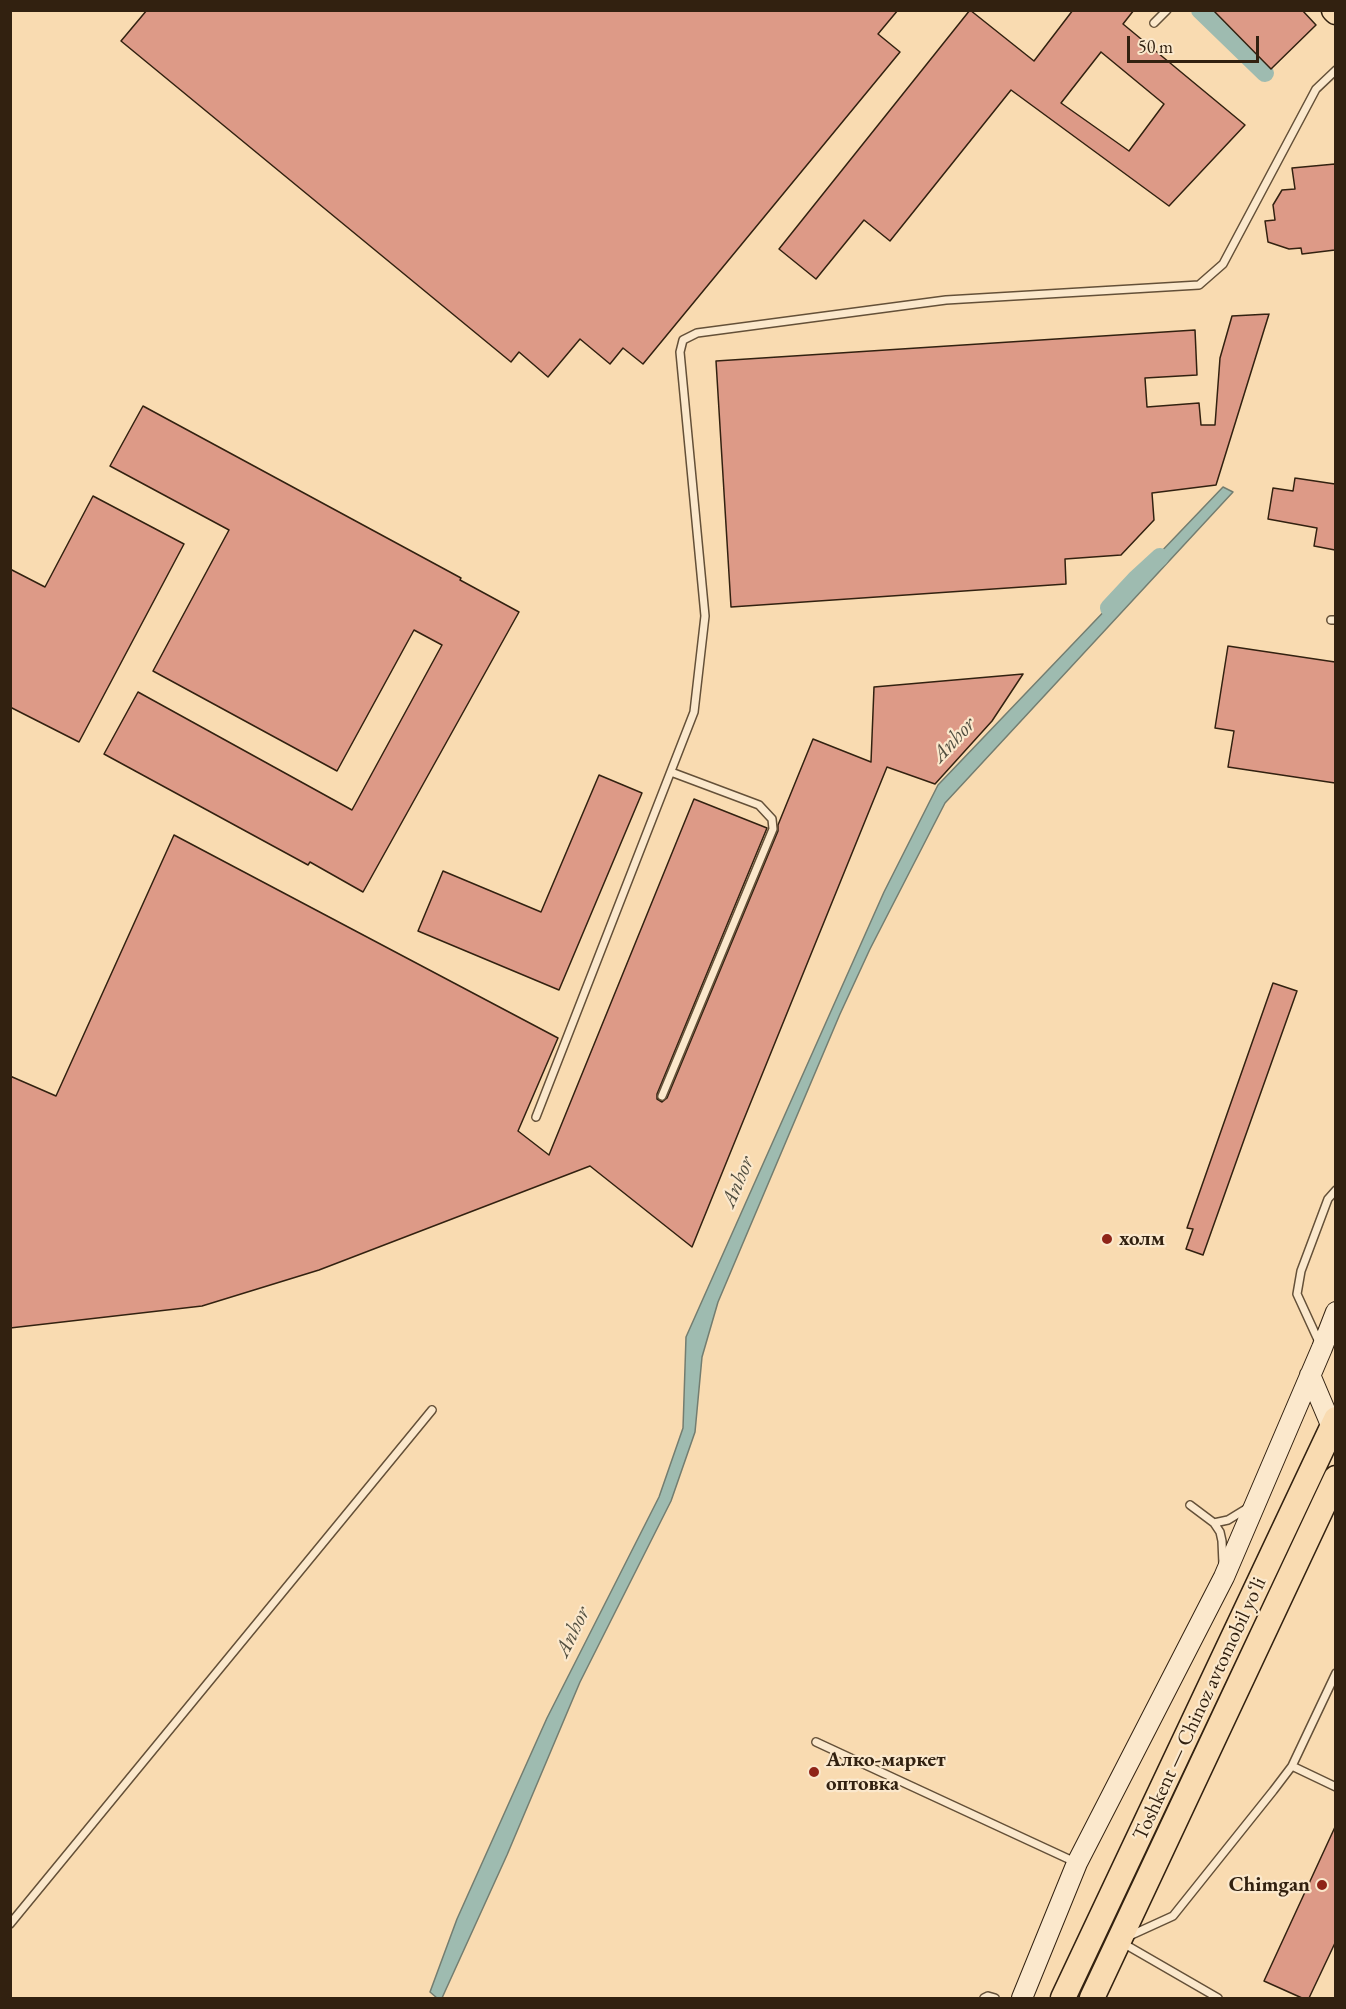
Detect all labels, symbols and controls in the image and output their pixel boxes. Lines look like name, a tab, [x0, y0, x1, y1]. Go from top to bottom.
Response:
scale bar	[1130, 24, 1262, 62]
text: 50 m	[1138, 35, 1173, 58]
water label: Anhor	[926, 712, 982, 768]
water label: Anhor	[716, 1153, 760, 1211]
place label: холм	[1119, 1226, 1165, 1252]
marker: холм	[1100, 1232, 1114, 1246]
street label: Toshkent — Chinoz avtomobil yoʻli	[1128, 1573, 1272, 1845]
water label: Anhor	[550, 1603, 596, 1661]
place label: Алко-маркет оптовка	[826, 1747, 946, 1797]
marker: Алко-маркет оптовка	[807, 1765, 821, 1779]
place label: Chimgan	[1229, 1872, 1310, 1898]
marker: Chimgan	[1315, 1878, 1329, 1892]

